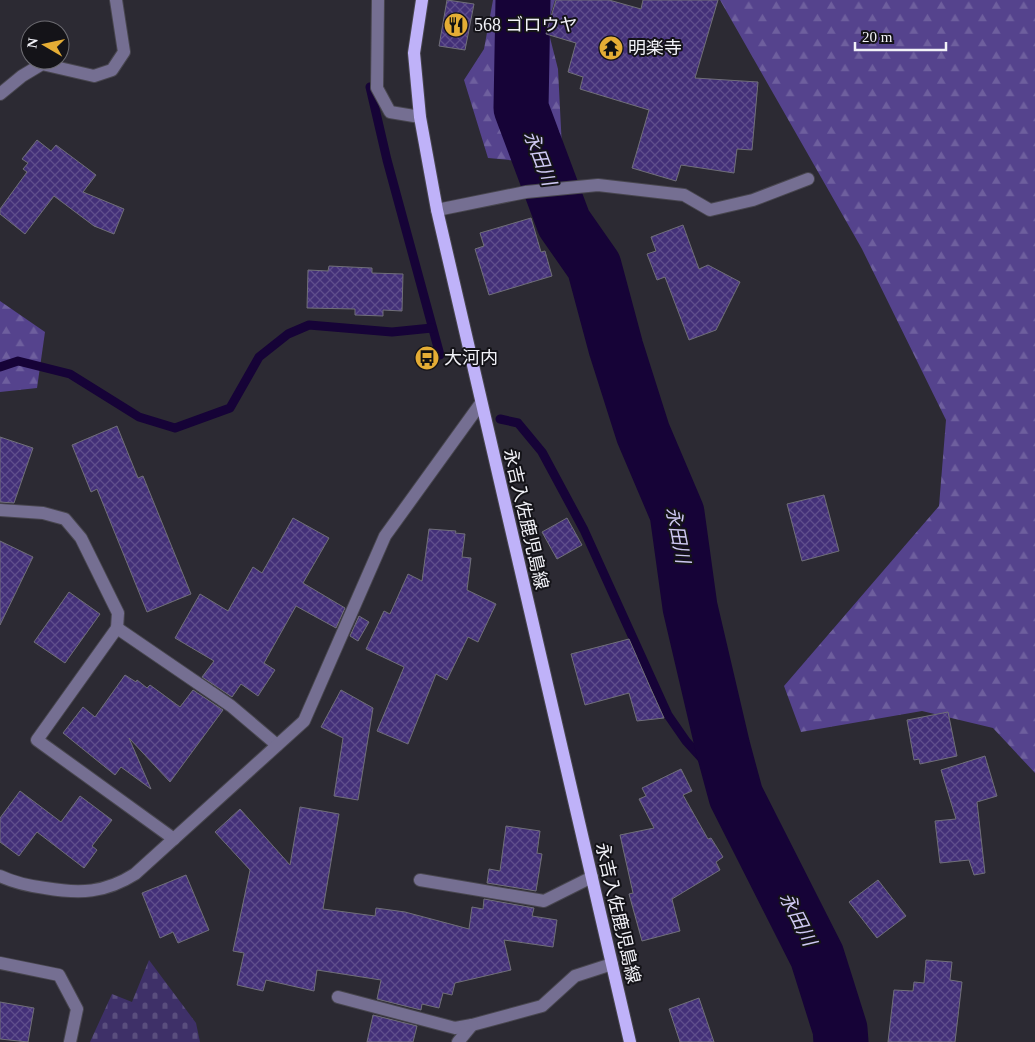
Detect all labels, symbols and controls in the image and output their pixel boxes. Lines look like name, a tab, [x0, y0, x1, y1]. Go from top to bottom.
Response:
restaurant icon: 568 ゴロウヤ	[443, 12, 469, 38]
place label: 568 ゴロウヤ	[474, 15, 578, 35]
north arrow	[20, 20, 70, 70]
scale bar	[855, 20, 946, 52]
text: 20 m	[862, 29, 893, 45]
temple icon: 明楽寺	[598, 35, 624, 61]
text: N	[24, 37, 41, 49]
place label: 明楽寺	[628, 38, 682, 58]
water label: 永田川	[520, 128, 561, 190]
bus stop icon: 大河内	[414, 345, 440, 371]
place label: 大河内	[444, 348, 498, 368]
street label: 永吉入佐鹿児島線	[500, 447, 552, 591]
water label: 永田川	[662, 505, 694, 567]
street label: 永吉入佐鹿児島線	[592, 841, 644, 985]
water label: 永田川	[776, 889, 821, 951]

